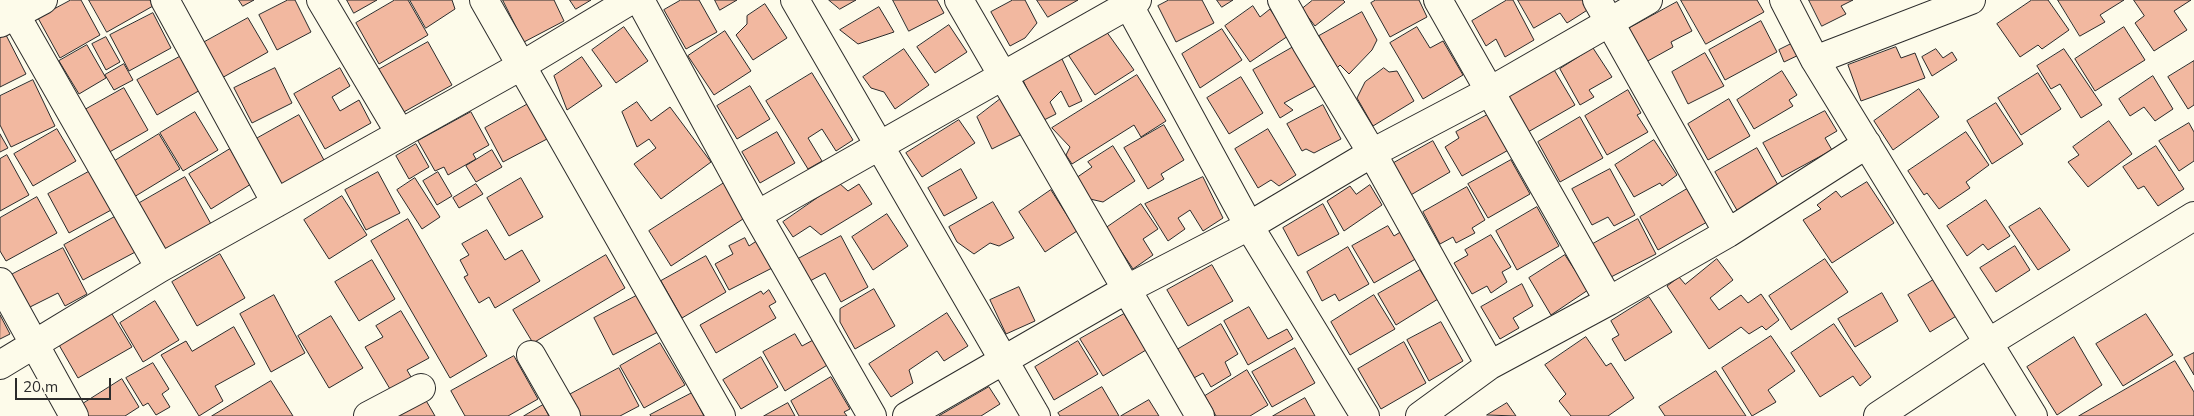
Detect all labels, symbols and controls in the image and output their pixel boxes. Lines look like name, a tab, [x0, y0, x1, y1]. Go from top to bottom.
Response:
scale bar	[18, 368, 114, 400]
text: 20 m	[23, 377, 58, 396]

